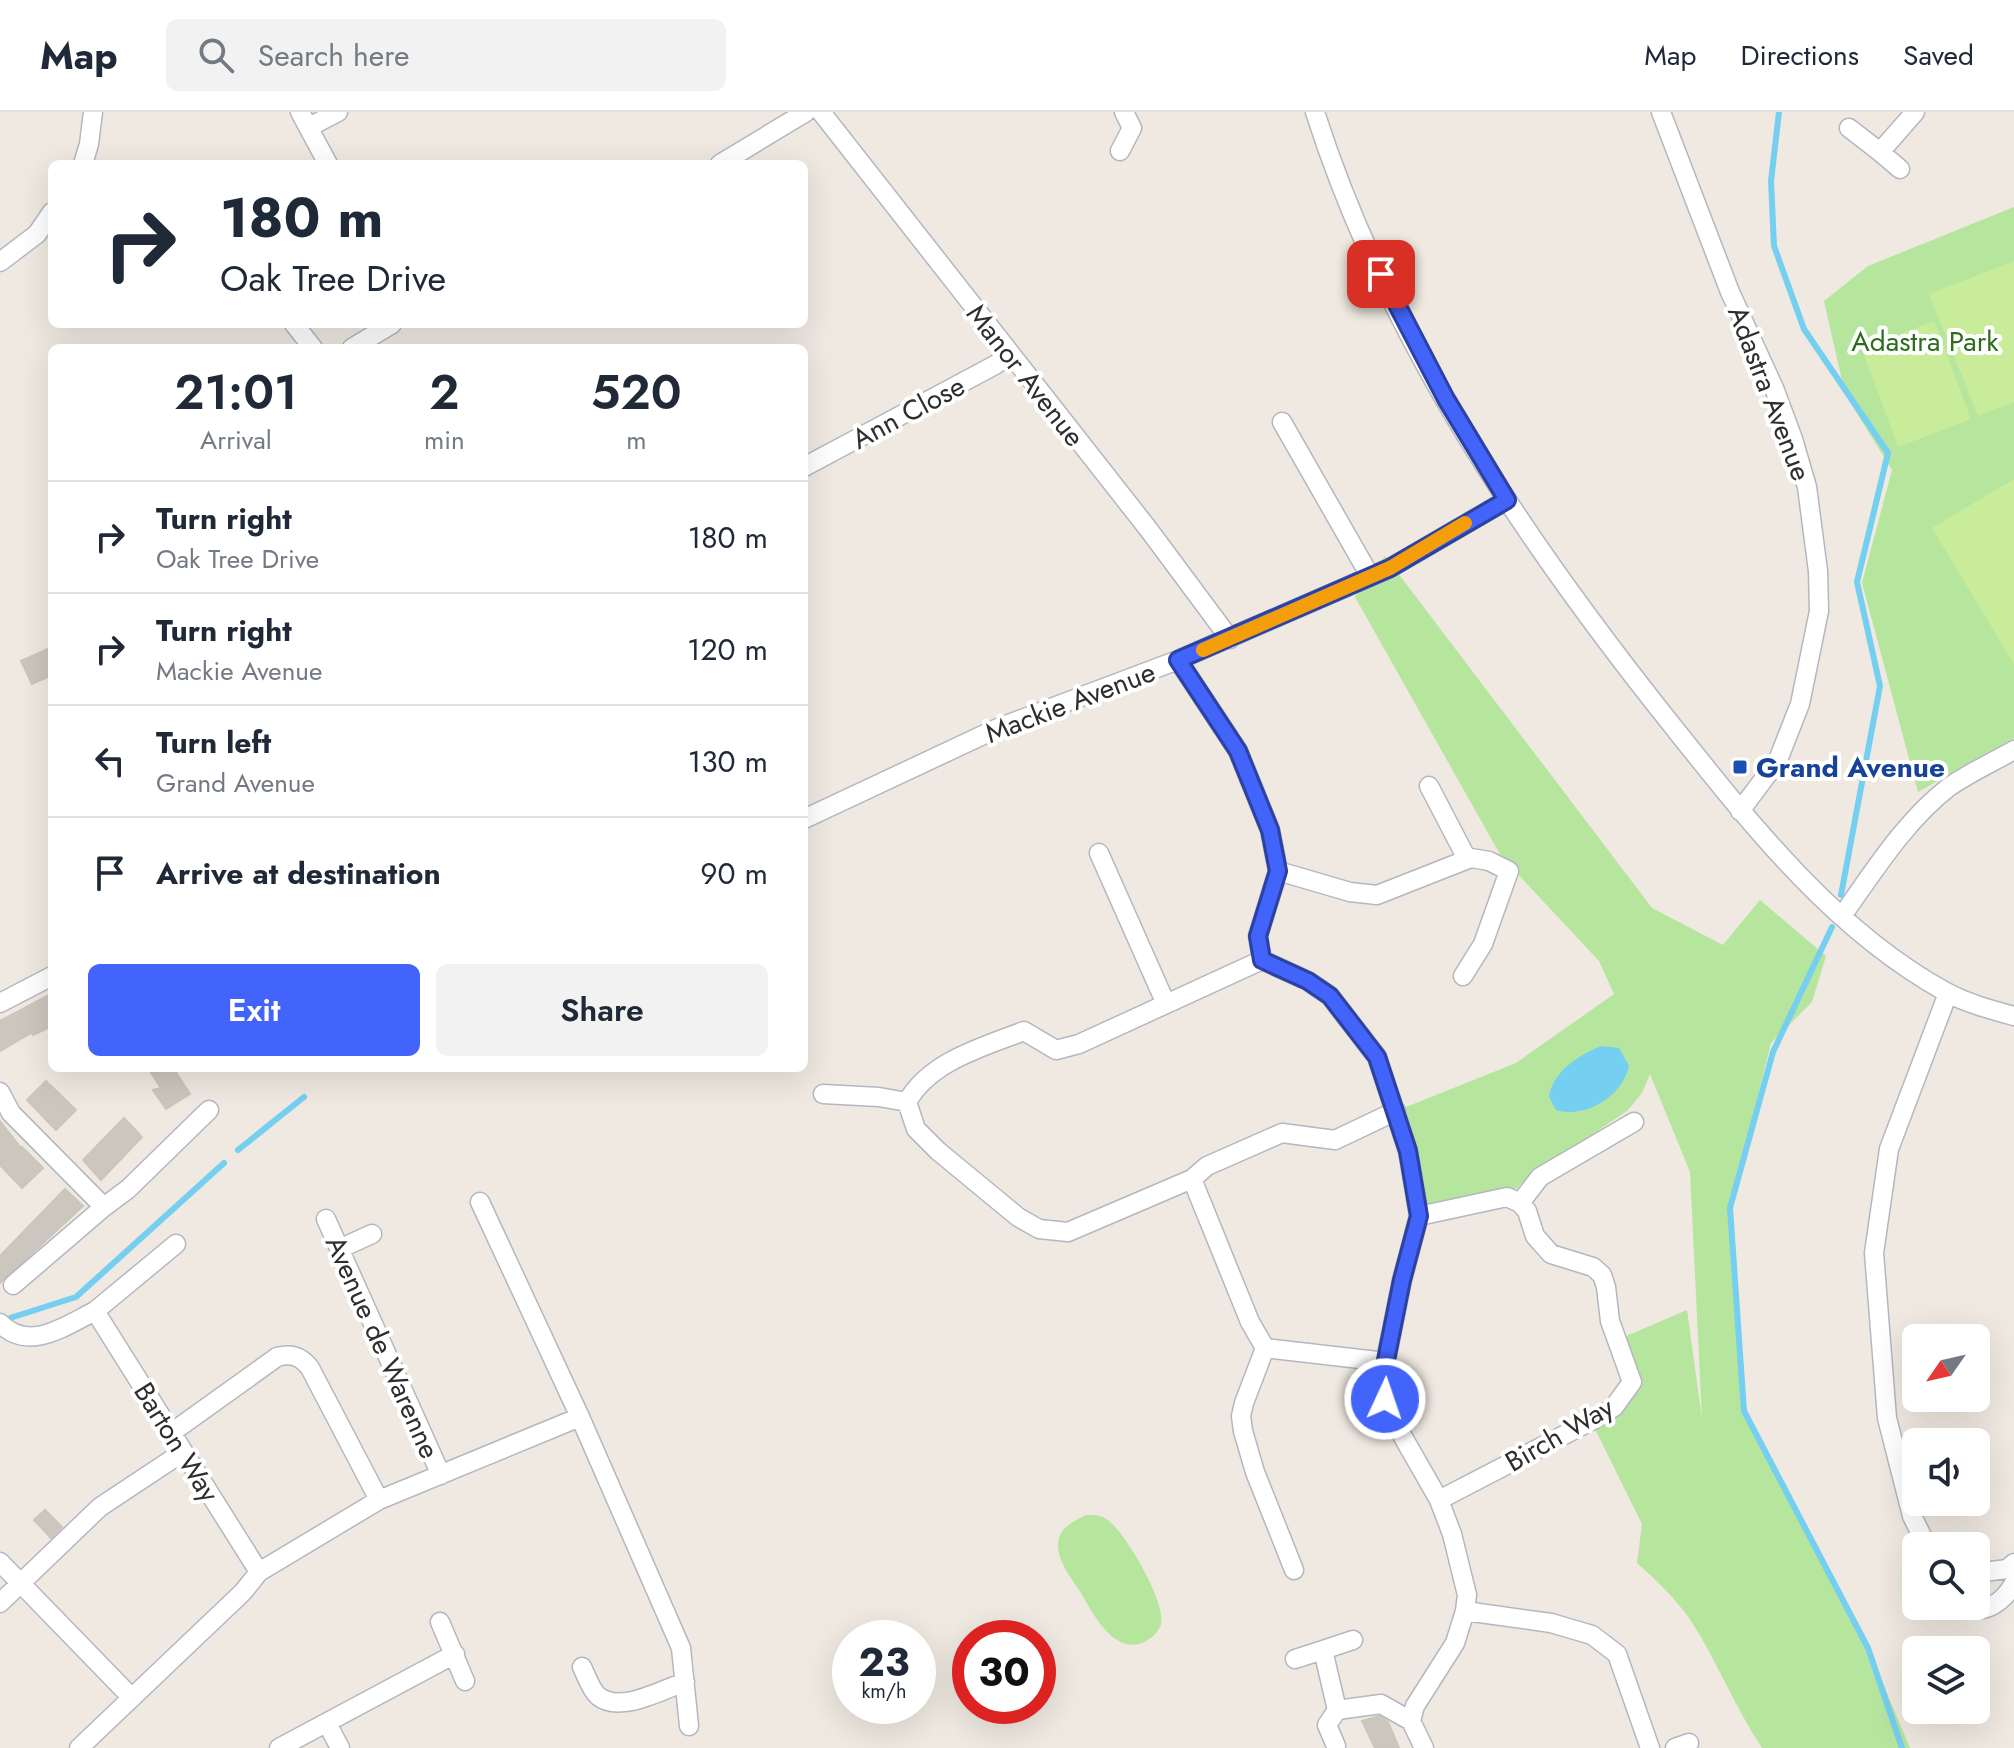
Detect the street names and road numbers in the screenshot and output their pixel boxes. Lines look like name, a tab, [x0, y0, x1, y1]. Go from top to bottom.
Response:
street label: Manor Avenue	[957, 295, 1095, 455]
street label: Adastra Avenue	[1717, 300, 1822, 487]
street label: Ann Close	[844, 365, 972, 459]
street label: Mackie Avenue	[979, 651, 1161, 754]
street label: Avenue de Warenne	[315, 1229, 450, 1465]
street label: Barton Way	[124, 1374, 230, 1511]
street label: Birch Way	[1497, 1387, 1622, 1482]

